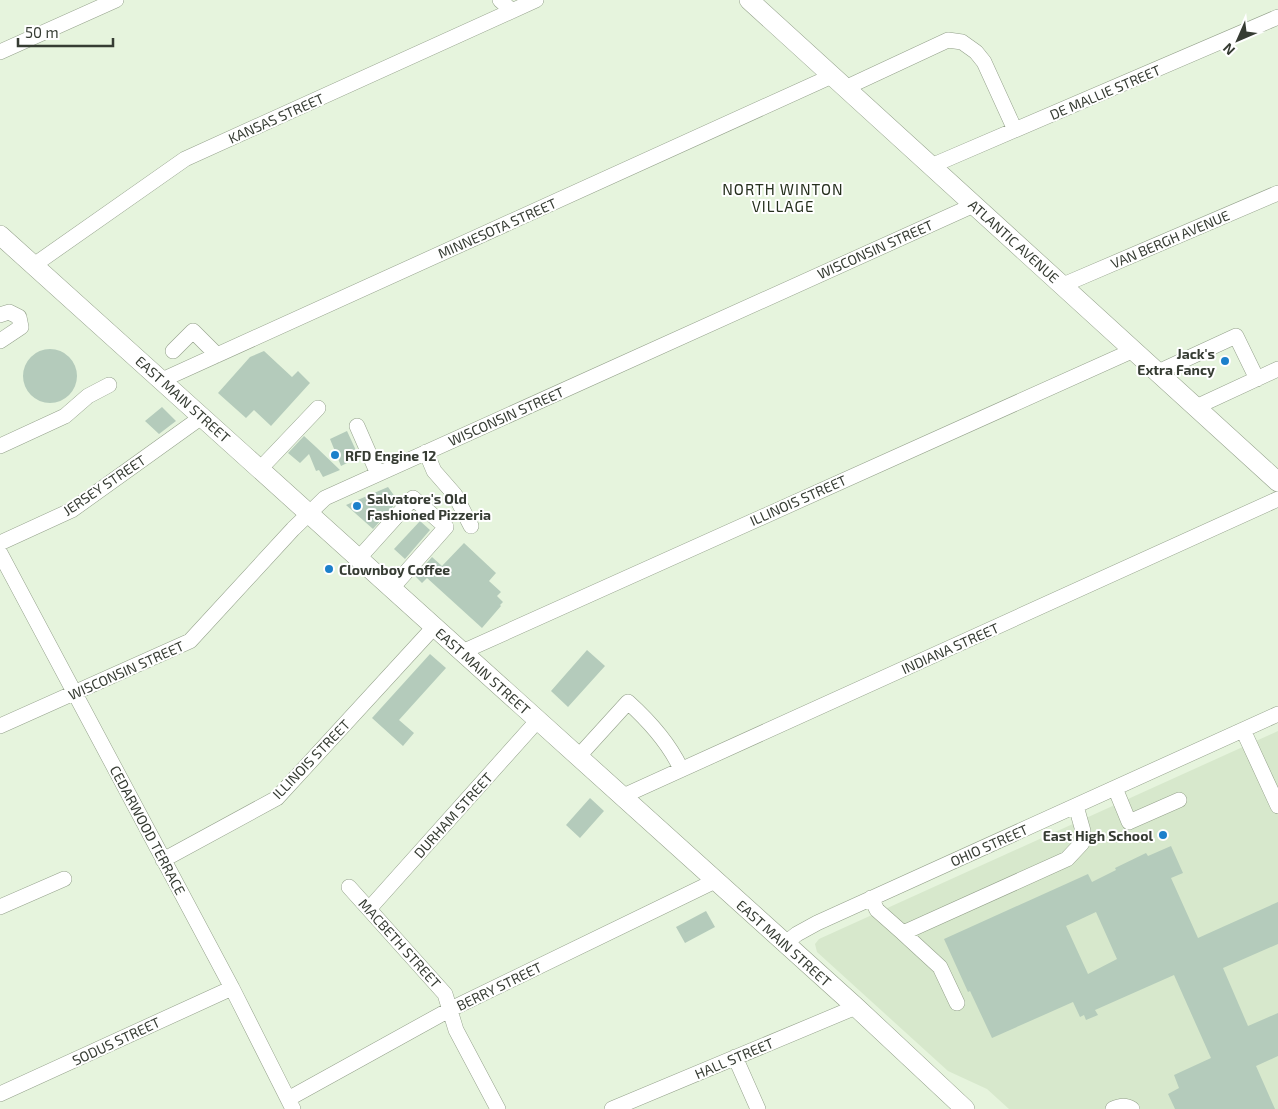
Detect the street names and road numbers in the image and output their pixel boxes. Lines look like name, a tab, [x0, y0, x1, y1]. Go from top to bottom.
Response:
street label: DE MALLIE STREET	[1047, 61, 1163, 123]
street label: KANSAS STREET	[226, 89, 326, 147]
street label: MINNESOTA STREET	[435, 194, 559, 262]
street label: ATLANTIC AVENUE	[965, 196, 1063, 286]
street label: VAN BERGH AVENUE	[1108, 206, 1232, 272]
street label: WISCONSIN STREET	[815, 216, 935, 282]
street label: EAST MAIN STREET	[132, 352, 234, 446]
street label: WISCONSIN STREET	[446, 383, 566, 449]
street label: JERSEY STREET	[59, 451, 149, 519]
street label: ILLINOIS STREET	[747, 471, 849, 529]
street label: INDIANA STREET	[899, 619, 1001, 677]
street label: EAST MAIN STREET	[432, 624, 534, 718]
street label: WISCONSIN STREET	[66, 637, 186, 703]
street label: ILLINOIS STREET	[269, 716, 353, 802]
street label: CEDARWOOD TERRACE	[107, 762, 189, 898]
street label: DURHAM STREET	[410, 769, 496, 861]
street label: OHIO STREET	[947, 820, 1031, 870]
street label: MACBETH STREET	[355, 895, 445, 991]
street label: EAST MAIN STREET	[733, 896, 835, 990]
street label: BERRY STREET	[454, 958, 544, 1014]
street label: SODUS STREET	[69, 1013, 163, 1069]
street label: HALL STREET	[692, 1034, 776, 1082]

